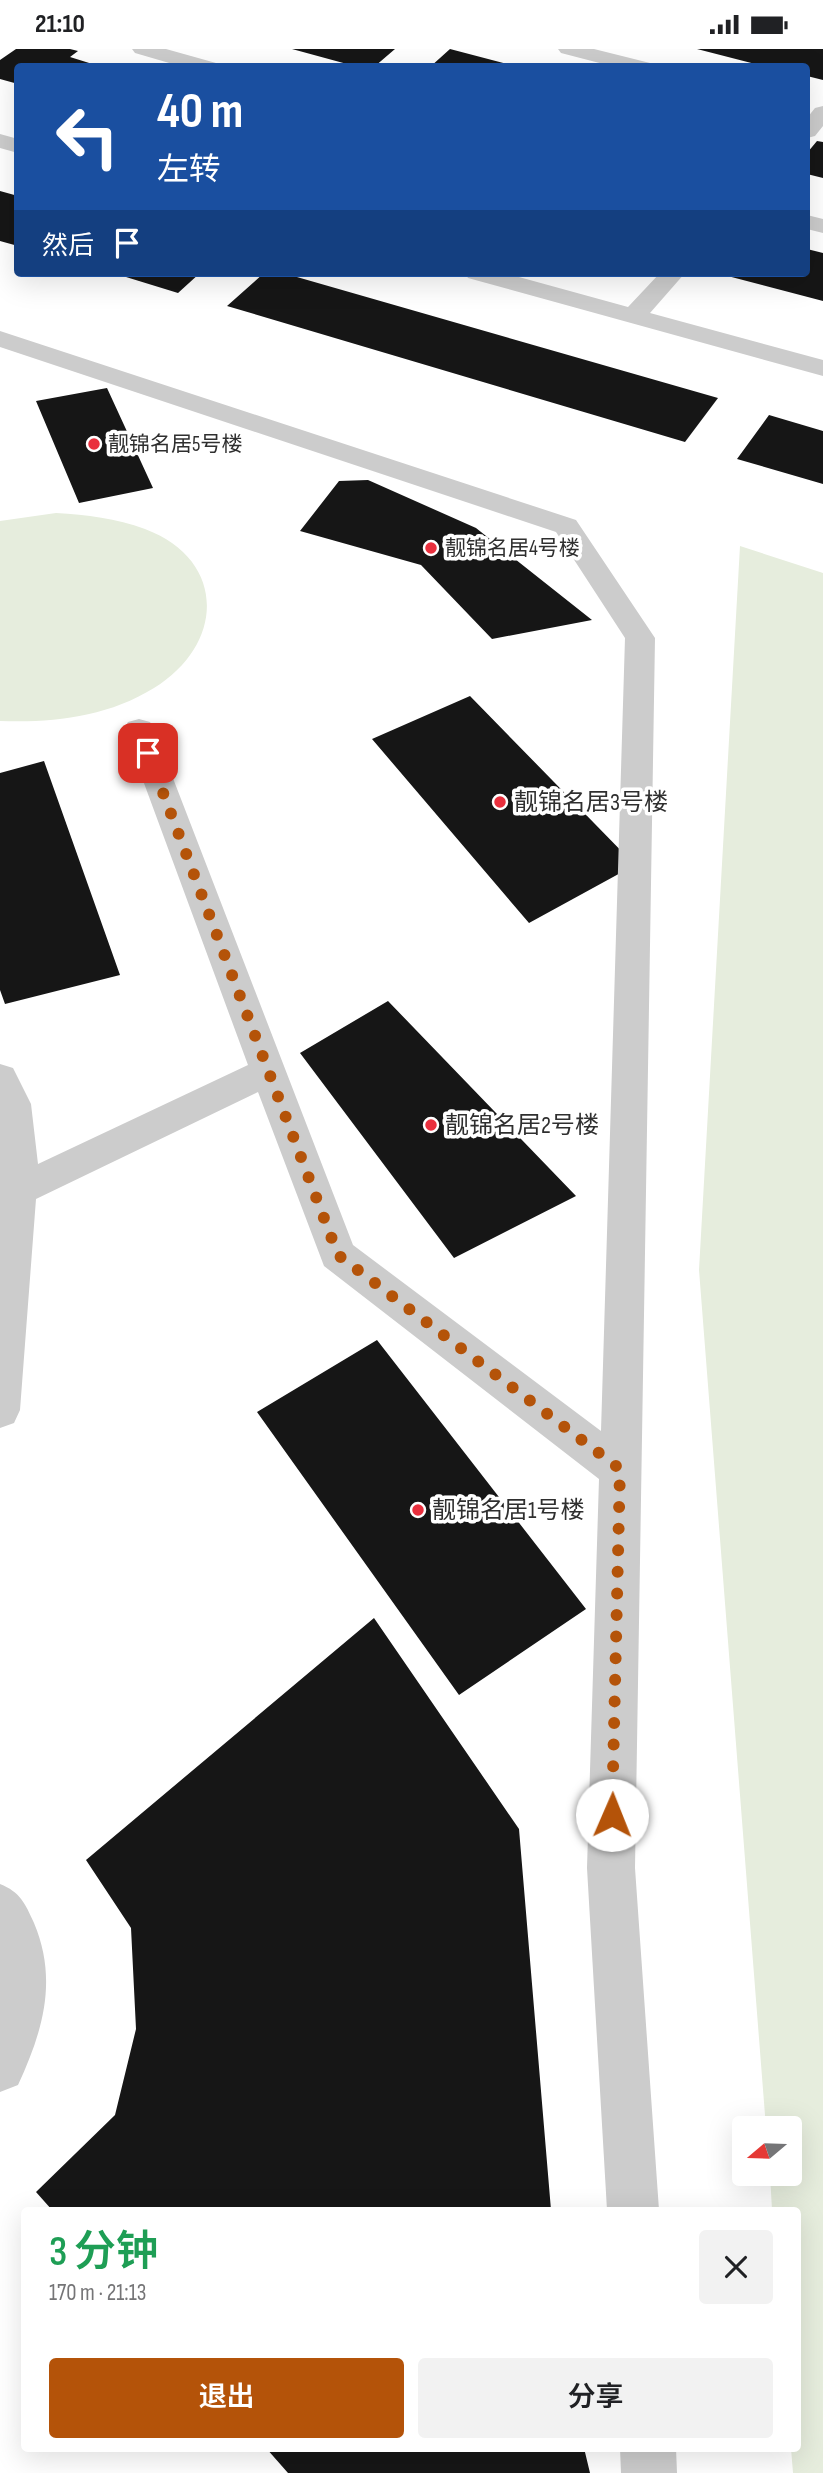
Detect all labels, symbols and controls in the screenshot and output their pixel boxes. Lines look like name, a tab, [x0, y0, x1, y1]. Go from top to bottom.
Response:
text: 21:10	[35, 9, 85, 40]
text: 40 m	[157, 83, 243, 142]
icon: left	[42, 91, 133, 182]
text: 左转	[157, 151, 221, 190]
icon: arrive	[108, 224, 146, 262]
text: 然后	[42, 231, 94, 262]
place label: 靓锦名居5号楼	[108, 432, 242, 457]
marker: 靓锦名居5号楼	[86, 436, 102, 452]
place label: 靓锦名居4号楼	[445, 536, 580, 561]
marker: 靓锦名居4号楼	[423, 540, 439, 556]
pin	[118, 723, 178, 783]
icon: arrive	[129, 734, 167, 772]
place label: 靓锦名居3号楼	[514, 788, 668, 817]
marker: 靓锦名居3号楼	[492, 794, 508, 810]
place label: 靓锦名居2号楼	[445, 1111, 599, 1140]
marker: 靓锦名居2号楼	[423, 1117, 439, 1133]
place label: 靓锦名居1号楼	[432, 1496, 584, 1525]
marker: 靓锦名居1号楼	[410, 1502, 426, 1518]
position arrow	[575, 1778, 649, 1852]
north arrow	[732, 2116, 802, 2186]
map controls	[732, 2116, 802, 2186]
text: 3 分钟	[49, 2227, 158, 2278]
button: close	[699, 2230, 773, 2304]
text: 170 m · 21:13	[49, 2279, 146, 2307]
button: 退出	[49, 2358, 404, 2438]
button: 分享	[418, 2358, 773, 2438]

